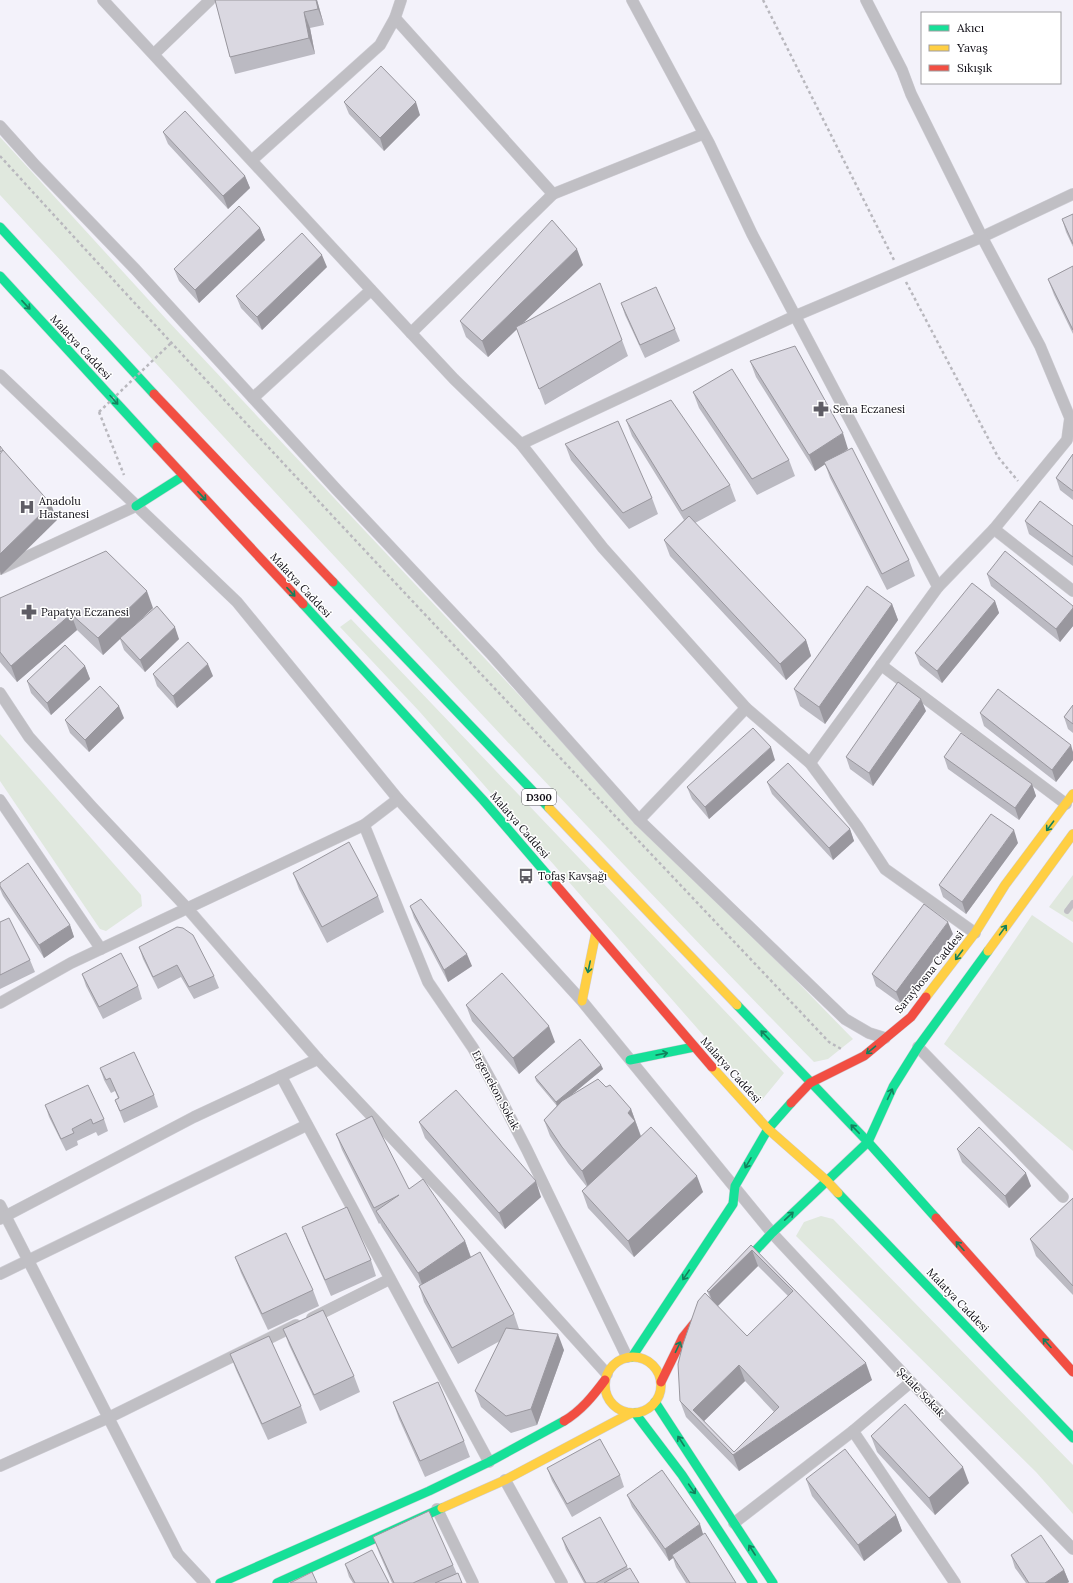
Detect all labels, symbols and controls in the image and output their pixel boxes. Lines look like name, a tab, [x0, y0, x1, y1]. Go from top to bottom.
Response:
legend	[921, 12, 1061, 84]
text: Akıcı	[956, 20, 984, 35]
text: Yavaş	[956, 40, 988, 55]
text: Sıkışık	[957, 60, 993, 75]
one-way arrow	[22, 300, 31, 310]
street label: Malatya Caddesi	[47, 312, 115, 382]
one-way arrow	[110, 395, 119, 406]
pharmacy icon: Sena Eczanesi	[812, 400, 830, 418]
place label: Sena Eczanesi	[833, 402, 905, 416]
one-way arrow	[197, 491, 206, 501]
place label: Anadolu Hastanesi	[38, 494, 89, 521]
hospital icon: Anadolu Hastanesi	[18, 498, 36, 516]
street label: Malatya Caddesi	[267, 550, 335, 620]
one-way arrow	[286, 587, 295, 597]
pharmacy icon: Papatya Eczanesi	[20, 603, 38, 621]
place label: Papatya Eczanesi	[41, 605, 129, 619]
street label: Malatya Caddesi	[487, 789, 553, 861]
road number: D300	[522, 789, 556, 805]
one-way arrow	[1045, 820, 1054, 831]
bus stop icon: Tofaş Kavşağı	[517, 867, 535, 885]
place label: Tofaş Kavşağı	[538, 869, 607, 883]
one-way arrow	[999, 924, 1007, 935]
street label: Saraybosna Caddesi	[892, 928, 966, 1016]
one-way arrow	[954, 949, 963, 960]
one-way arrow	[585, 960, 593, 973]
one-way arrow	[760, 1030, 770, 1040]
street label: Malatya Caddesi	[698, 1034, 764, 1106]
one-way arrow	[866, 1046, 877, 1055]
street label: Ergenekon Sokak	[469, 1048, 523, 1132]
one-way arrow	[655, 1049, 668, 1057]
one-way arrow	[887, 1088, 894, 1100]
one-way arrow	[850, 1124, 860, 1134]
one-way arrow	[744, 1157, 752, 1169]
one-way arrow	[784, 1212, 794, 1221]
one-way arrow	[956, 1241, 965, 1251]
street label: Malatya Caddesi	[924, 1265, 992, 1335]
one-way arrow	[682, 1269, 690, 1280]
one-way arrow	[1042, 1338, 1052, 1348]
one-way arrow	[675, 1341, 682, 1353]
street label: Şelale Sokak	[894, 1365, 948, 1420]
one-way arrow	[677, 1435, 685, 1447]
one-way arrow	[688, 1484, 696, 1495]
one-way arrow	[748, 1545, 756, 1556]

